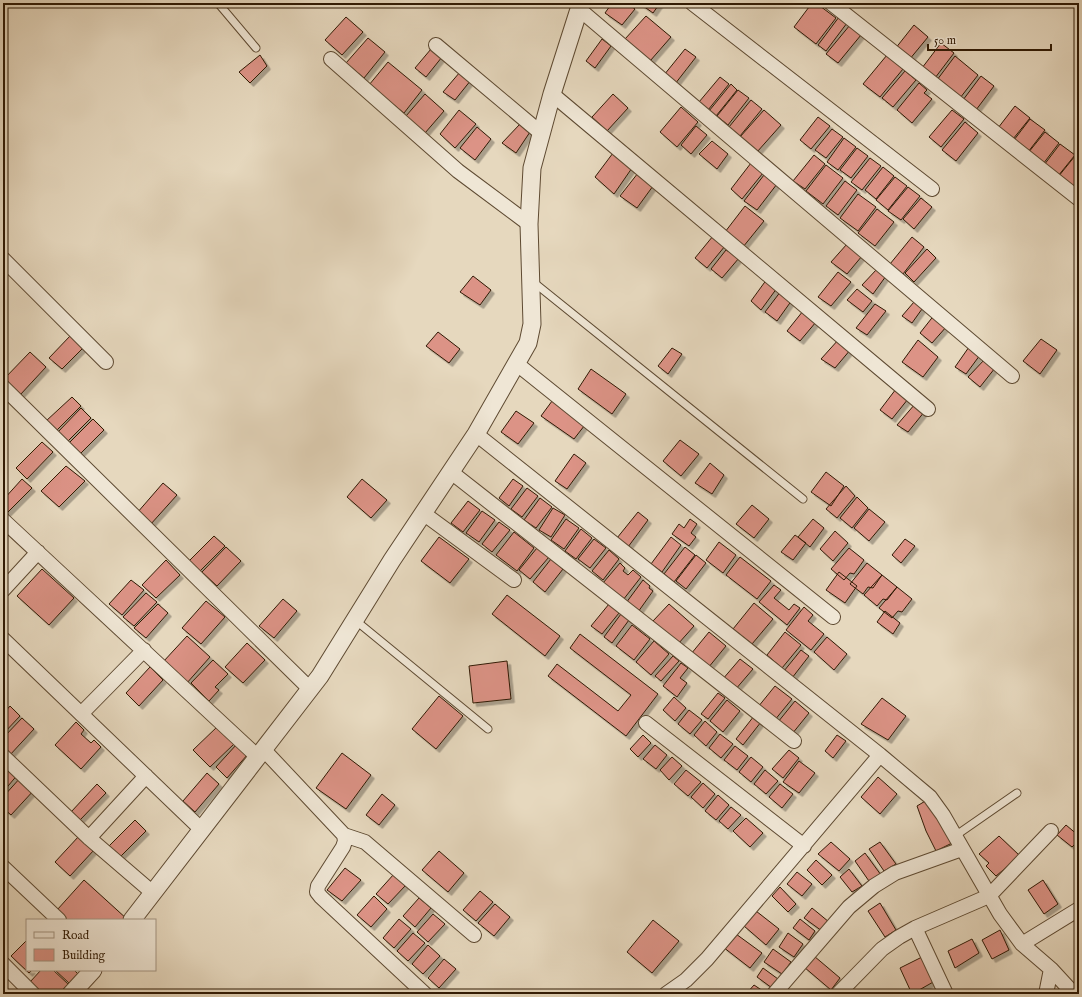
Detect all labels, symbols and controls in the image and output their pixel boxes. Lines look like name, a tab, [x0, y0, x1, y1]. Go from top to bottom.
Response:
scale bar	[928, 26, 1051, 52]
text: 50 m	[934, 33, 956, 48]
legend	[26, 919, 156, 971]
text: Road	[62, 928, 90, 943]
text: Building	[62, 948, 106, 963]

